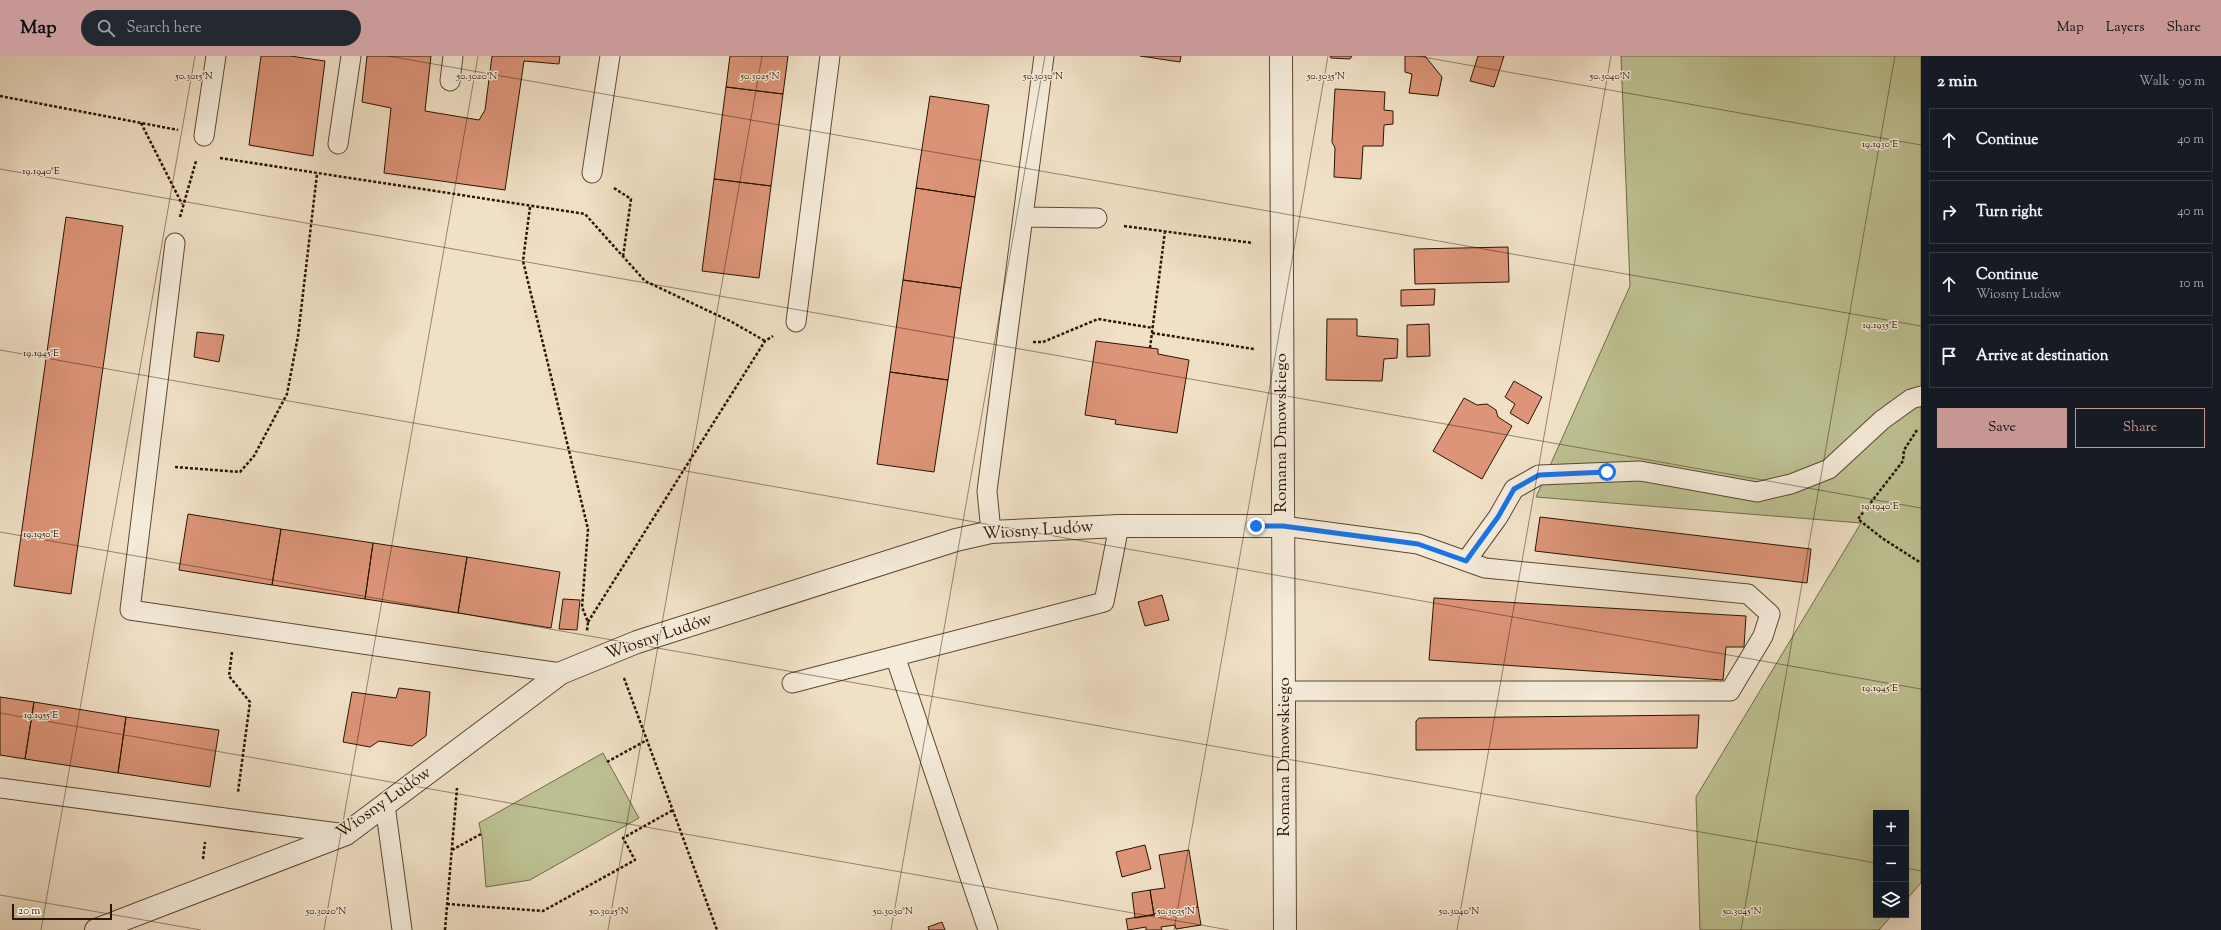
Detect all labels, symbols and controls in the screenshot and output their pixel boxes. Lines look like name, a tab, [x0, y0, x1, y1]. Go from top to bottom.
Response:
search box	[81, 10, 361, 46]
text: Map	[20, 15, 57, 42]
icon: search	[95, 17, 117, 39]
text: Search here	[127, 18, 202, 39]
text: Map	[2057, 18, 2084, 38]
text: Layers	[2106, 18, 2144, 38]
text: Share	[2166, 18, 2201, 38]
text: 50.3015°N	[174, 69, 213, 84]
text: 50.3020°N	[456, 69, 497, 84]
text: 50.3025°N	[740, 69, 779, 84]
text: 50.3030°N	[1022, 69, 1063, 84]
text: 50.3035°N	[1306, 69, 1345, 84]
text: 50.3040°N	[1589, 69, 1630, 84]
text: 2 min	[1937, 70, 1978, 94]
text: Walk · 90 m	[2139, 73, 2205, 91]
icon: ahead	[1938, 129, 1960, 151]
text: Continue	[1976, 130, 2038, 151]
text: 40 m	[2177, 131, 2204, 149]
text: 19.1930°E	[1862, 137, 1898, 152]
text: 19.1940°E	[22, 164, 60, 179]
icon: right	[1938, 201, 1960, 223]
text: Turn right	[1976, 202, 2042, 223]
text: 40 m	[2177, 203, 2204, 221]
text: Continue	[1976, 265, 2038, 286]
icon: ahead	[1938, 273, 1960, 295]
text: 10 m	[2179, 275, 2204, 293]
text: Wiosny Ludów	[1976, 286, 2061, 304]
text: 19.1935°E	[1863, 318, 1897, 333]
icon: arrive	[1938, 345, 1960, 367]
text: 19.1945°E	[23, 346, 59, 361]
text: Arrive at destination	[1976, 346, 2109, 367]
street label: Romana Dmowskiego	[1270, 353, 1294, 513]
button: Save	[1937, 408, 2067, 448]
button: Share	[2075, 408, 2205, 448]
route start	[1598, 463, 1616, 481]
text: 19.1940°E	[1861, 499, 1899, 514]
street label: Wiosny Ludów	[982, 515, 1095, 547]
route end	[1247, 517, 1265, 535]
text: 19.1950°E	[23, 527, 59, 542]
street label: Wiosny Ludów	[602, 607, 716, 666]
street label: Romana Dmowskiego	[1273, 677, 1297, 837]
text: 19.1945°E	[1862, 681, 1898, 696]
text: 19.1955°E	[24, 708, 58, 723]
street label: Wiosny Ludów	[332, 761, 437, 845]
map controls	[1873, 810, 1909, 918]
button: +	[1873, 810, 1909, 846]
button: −	[1873, 846, 1909, 882]
button: layers	[1873, 882, 1909, 918]
scale bar	[12, 902, 112, 921]
text: 20 m	[18, 903, 40, 919]
text: 50.3020°N	[305, 904, 346, 919]
text: 50.3025°N	[589, 904, 628, 919]
text: 50.3030°N	[872, 904, 913, 919]
text: 50.3035°N	[1156, 904, 1195, 919]
text: 50.3040°N	[1438, 904, 1479, 919]
text: 50.3045°N	[1722, 904, 1761, 919]

